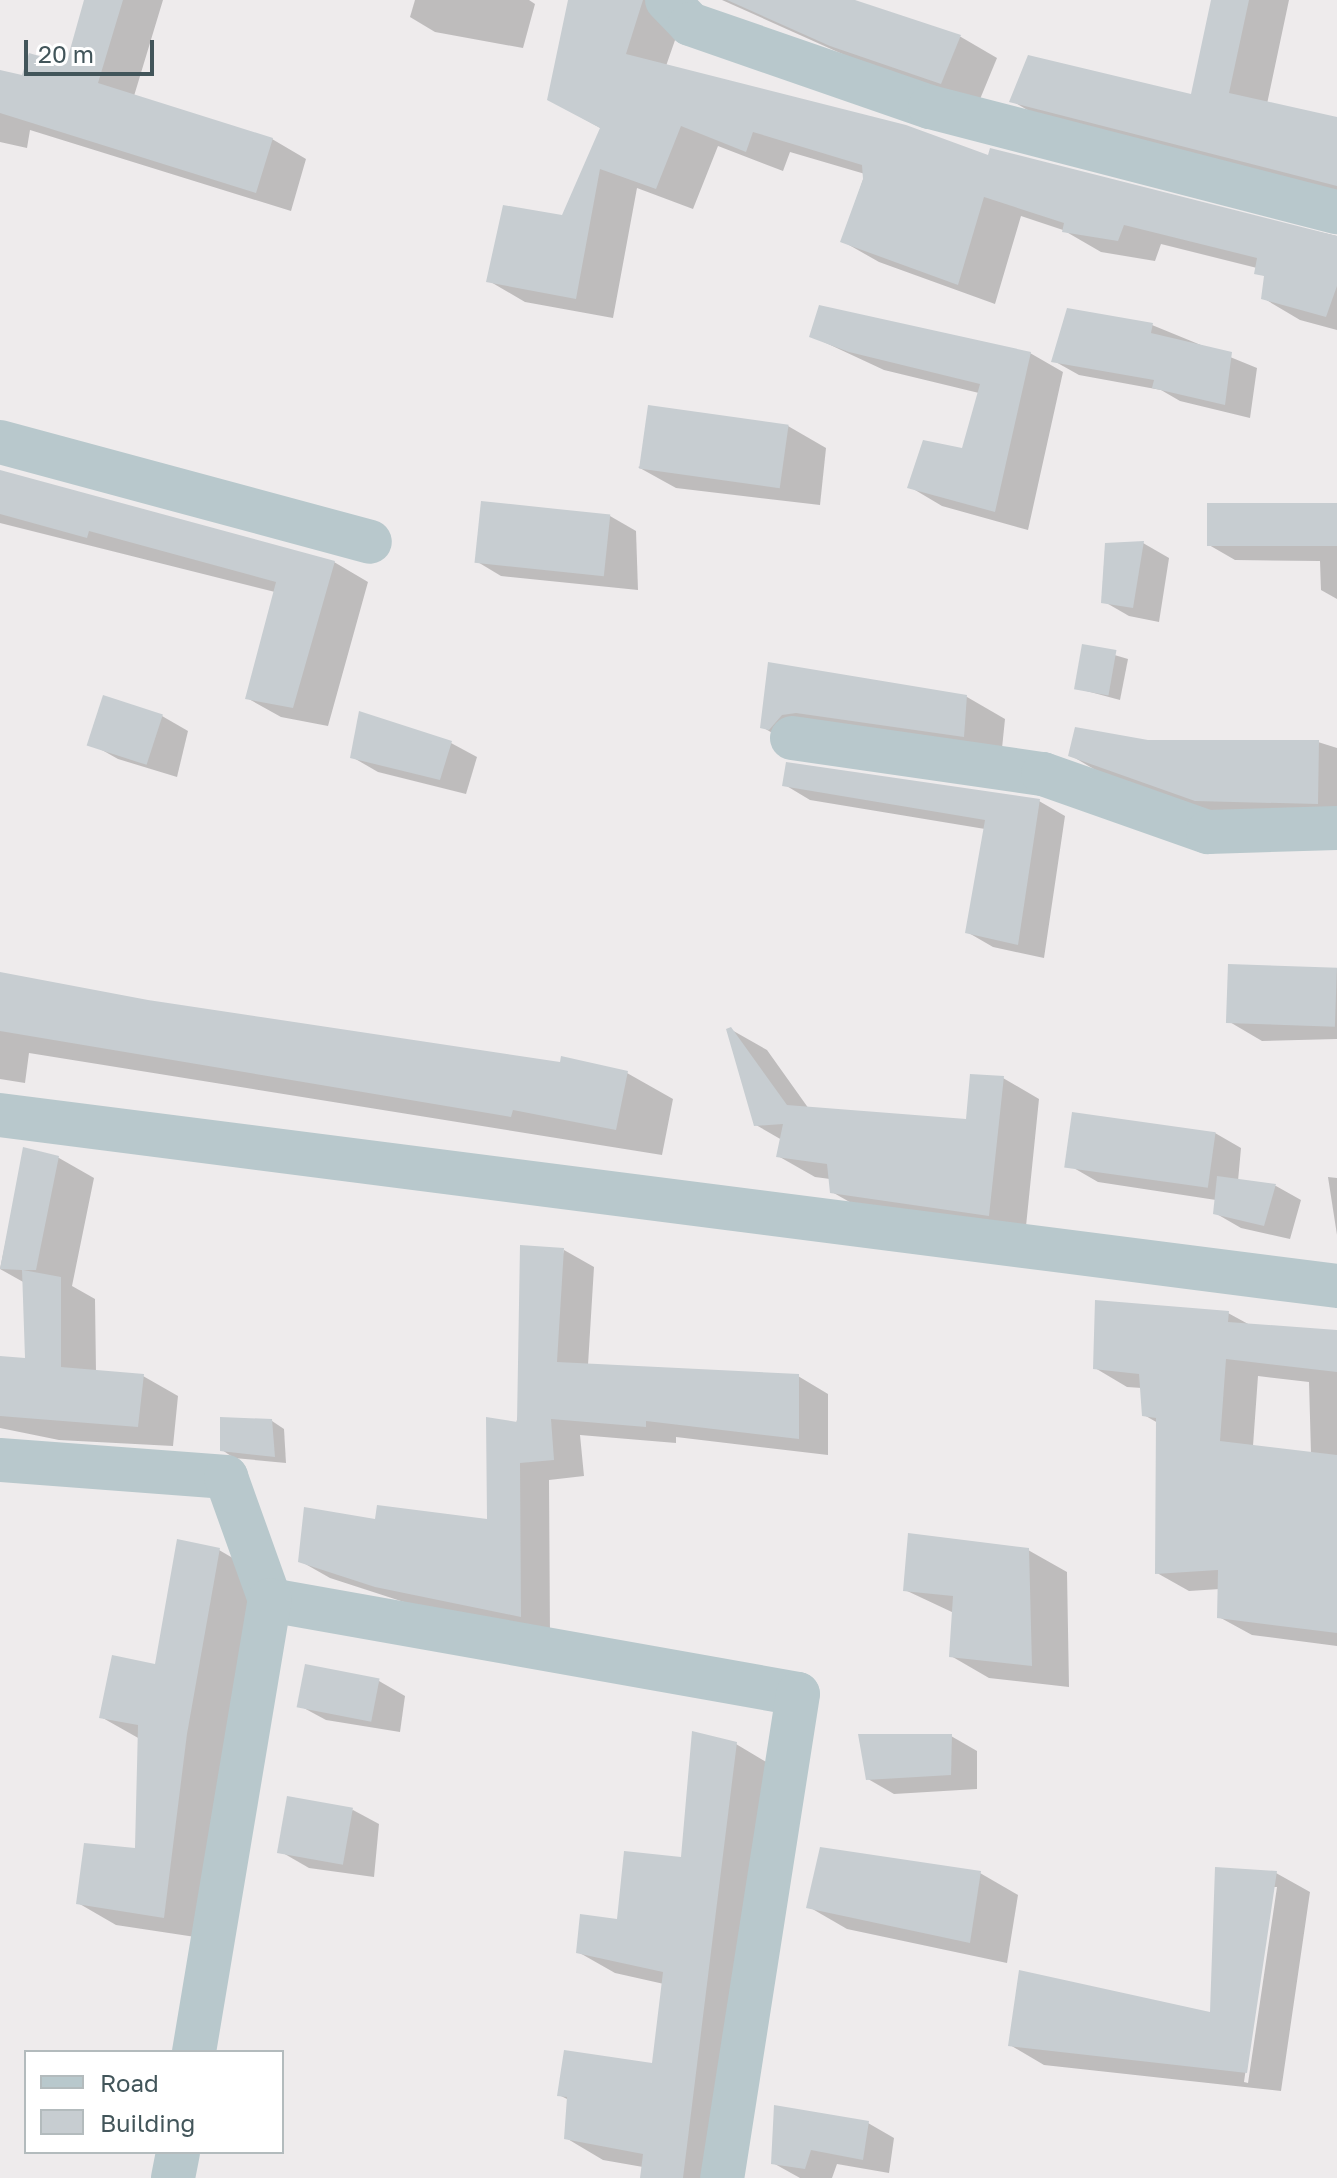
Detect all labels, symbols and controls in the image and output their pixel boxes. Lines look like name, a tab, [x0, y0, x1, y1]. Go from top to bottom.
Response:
scale bar	[28, 24, 158, 74]
text: 20 m	[38, 39, 94, 68]
legend	[24, 2050, 284, 2154]
text: Road	[100, 2068, 159, 2097]
text: Building	[100, 2108, 195, 2137]

